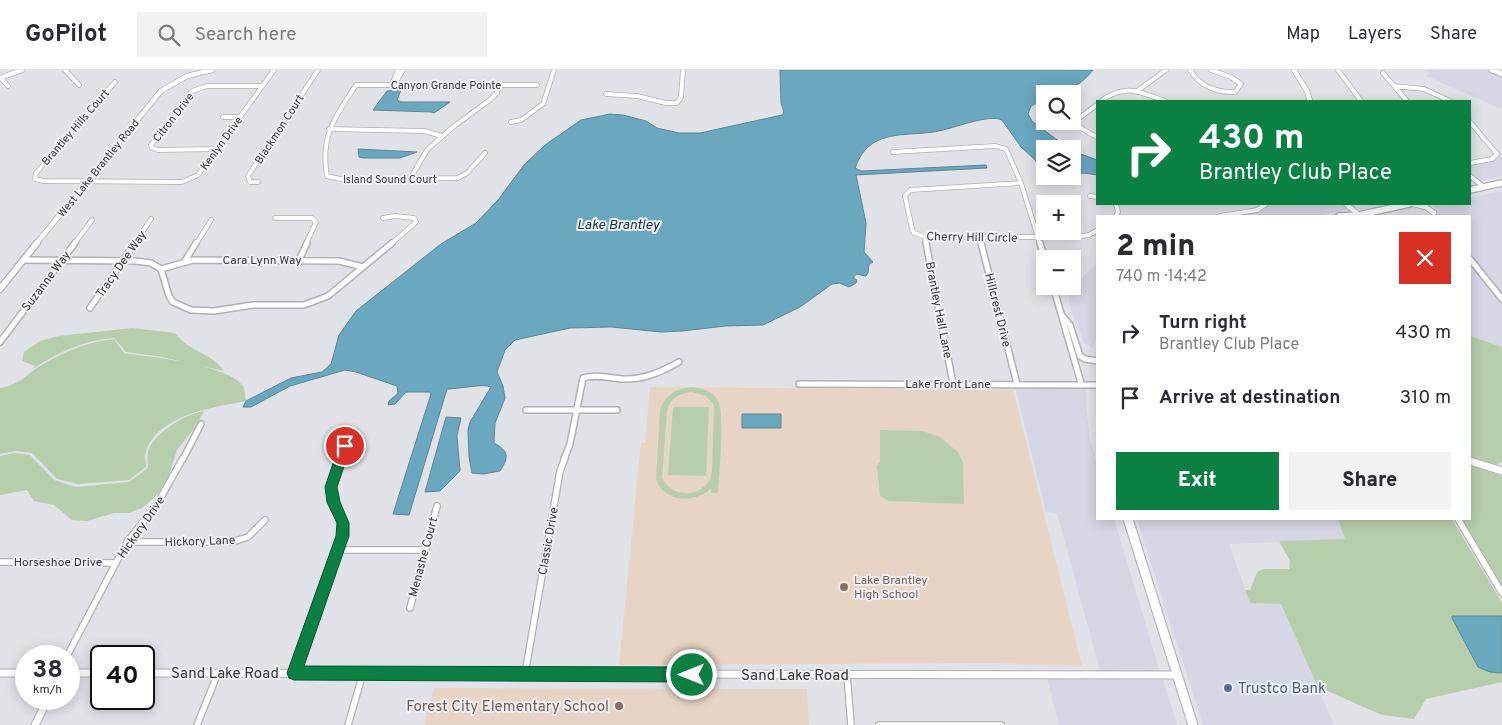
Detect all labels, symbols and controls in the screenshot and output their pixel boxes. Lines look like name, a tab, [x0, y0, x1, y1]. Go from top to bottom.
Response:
search box	[137, 12, 487, 57]
text: GoPilot	[25, 20, 107, 50]
icon: search	[155, 21, 183, 49]
text: Search here	[195, 23, 296, 47]
text: Map	[1286, 23, 1320, 46]
text: Layers	[1348, 23, 1402, 46]
text: Share	[1430, 23, 1477, 46]
street label: Canyon Grande Pointe	[391, 79, 501, 93]
map controls	[1036, 85, 1081, 295]
button: search	[1036, 85, 1081, 130]
street label: Brantley Hills Court	[39, 87, 113, 169]
street label: Citron Drive	[150, 90, 197, 145]
street label: Blackmon Court	[252, 92, 307, 167]
street label: Kenlyn Drive	[198, 114, 246, 173]
street label: West Lake Brantley Road	[55, 117, 143, 221]
text: 430 m	[1199, 117, 1304, 161]
icon: right	[1116, 120, 1181, 185]
button: layers	[1036, 140, 1081, 185]
text: Brantley Club Place	[1199, 160, 1392, 187]
street label: Island Sound Court	[343, 173, 437, 187]
button: +	[1036, 195, 1081, 240]
water label: Lake Brantley	[577, 217, 660, 234]
street label: Tracy Dee Way	[93, 228, 151, 301]
street label: Cherry Hill Circle	[926, 229, 1018, 247]
text: 2 min	[1116, 229, 1195, 266]
button: close	[1399, 232, 1451, 284]
street label: Suzanne Way	[19, 248, 75, 315]
button: −	[1036, 250, 1081, 295]
street label: Cara Lynn Way	[222, 253, 302, 269]
street label: Brantley Hall Lane	[921, 260, 955, 360]
text: 740 m · 14:42	[1116, 267, 1207, 287]
street label: Hillcrest Drive	[980, 272, 1014, 349]
text: Turn right	[1159, 311, 1247, 335]
icon: right	[1116, 319, 1144, 347]
text: 430 m	[1395, 321, 1451, 345]
text: Brantley Club Place	[1159, 335, 1299, 355]
street label: Lake Front Lane	[905, 377, 991, 393]
icon: arrive	[1116, 384, 1144, 412]
text: Arrive at destination	[1159, 386, 1340, 410]
text: 310 m	[1400, 386, 1451, 410]
pin	[324, 425, 366, 467]
icon: arrive	[331, 432, 359, 460]
button: Exit	[1116, 452, 1279, 510]
button: Share	[1289, 452, 1451, 510]
street label: Hickory Drive	[114, 493, 169, 562]
street label: Classic Drive	[535, 506, 563, 576]
street label: Menashe Court	[406, 516, 442, 599]
street label: Hickory Lane	[164, 533, 236, 551]
street label: Horseshoe Drive	[14, 555, 102, 571]
place label: Lake Brantley High School	[854, 573, 928, 603]
marker: Lake Brantley High School	[838, 581, 850, 593]
speed limit sign: 40	[90, 645, 155, 710]
position arrow	[665, 648, 717, 700]
text: 38	[32, 655, 63, 687]
street label: Sand Lake Road	[171, 665, 279, 684]
street label: Sand Lake Road	[741, 667, 849, 686]
place label: Trustco Bank	[1238, 680, 1326, 699]
text: km/h	[33, 682, 62, 698]
marker: Trustco Bank	[1222, 682, 1234, 694]
place label: Forest City Elementary School	[406, 698, 609, 717]
marker: Forest City Elementary School	[613, 700, 625, 712]

